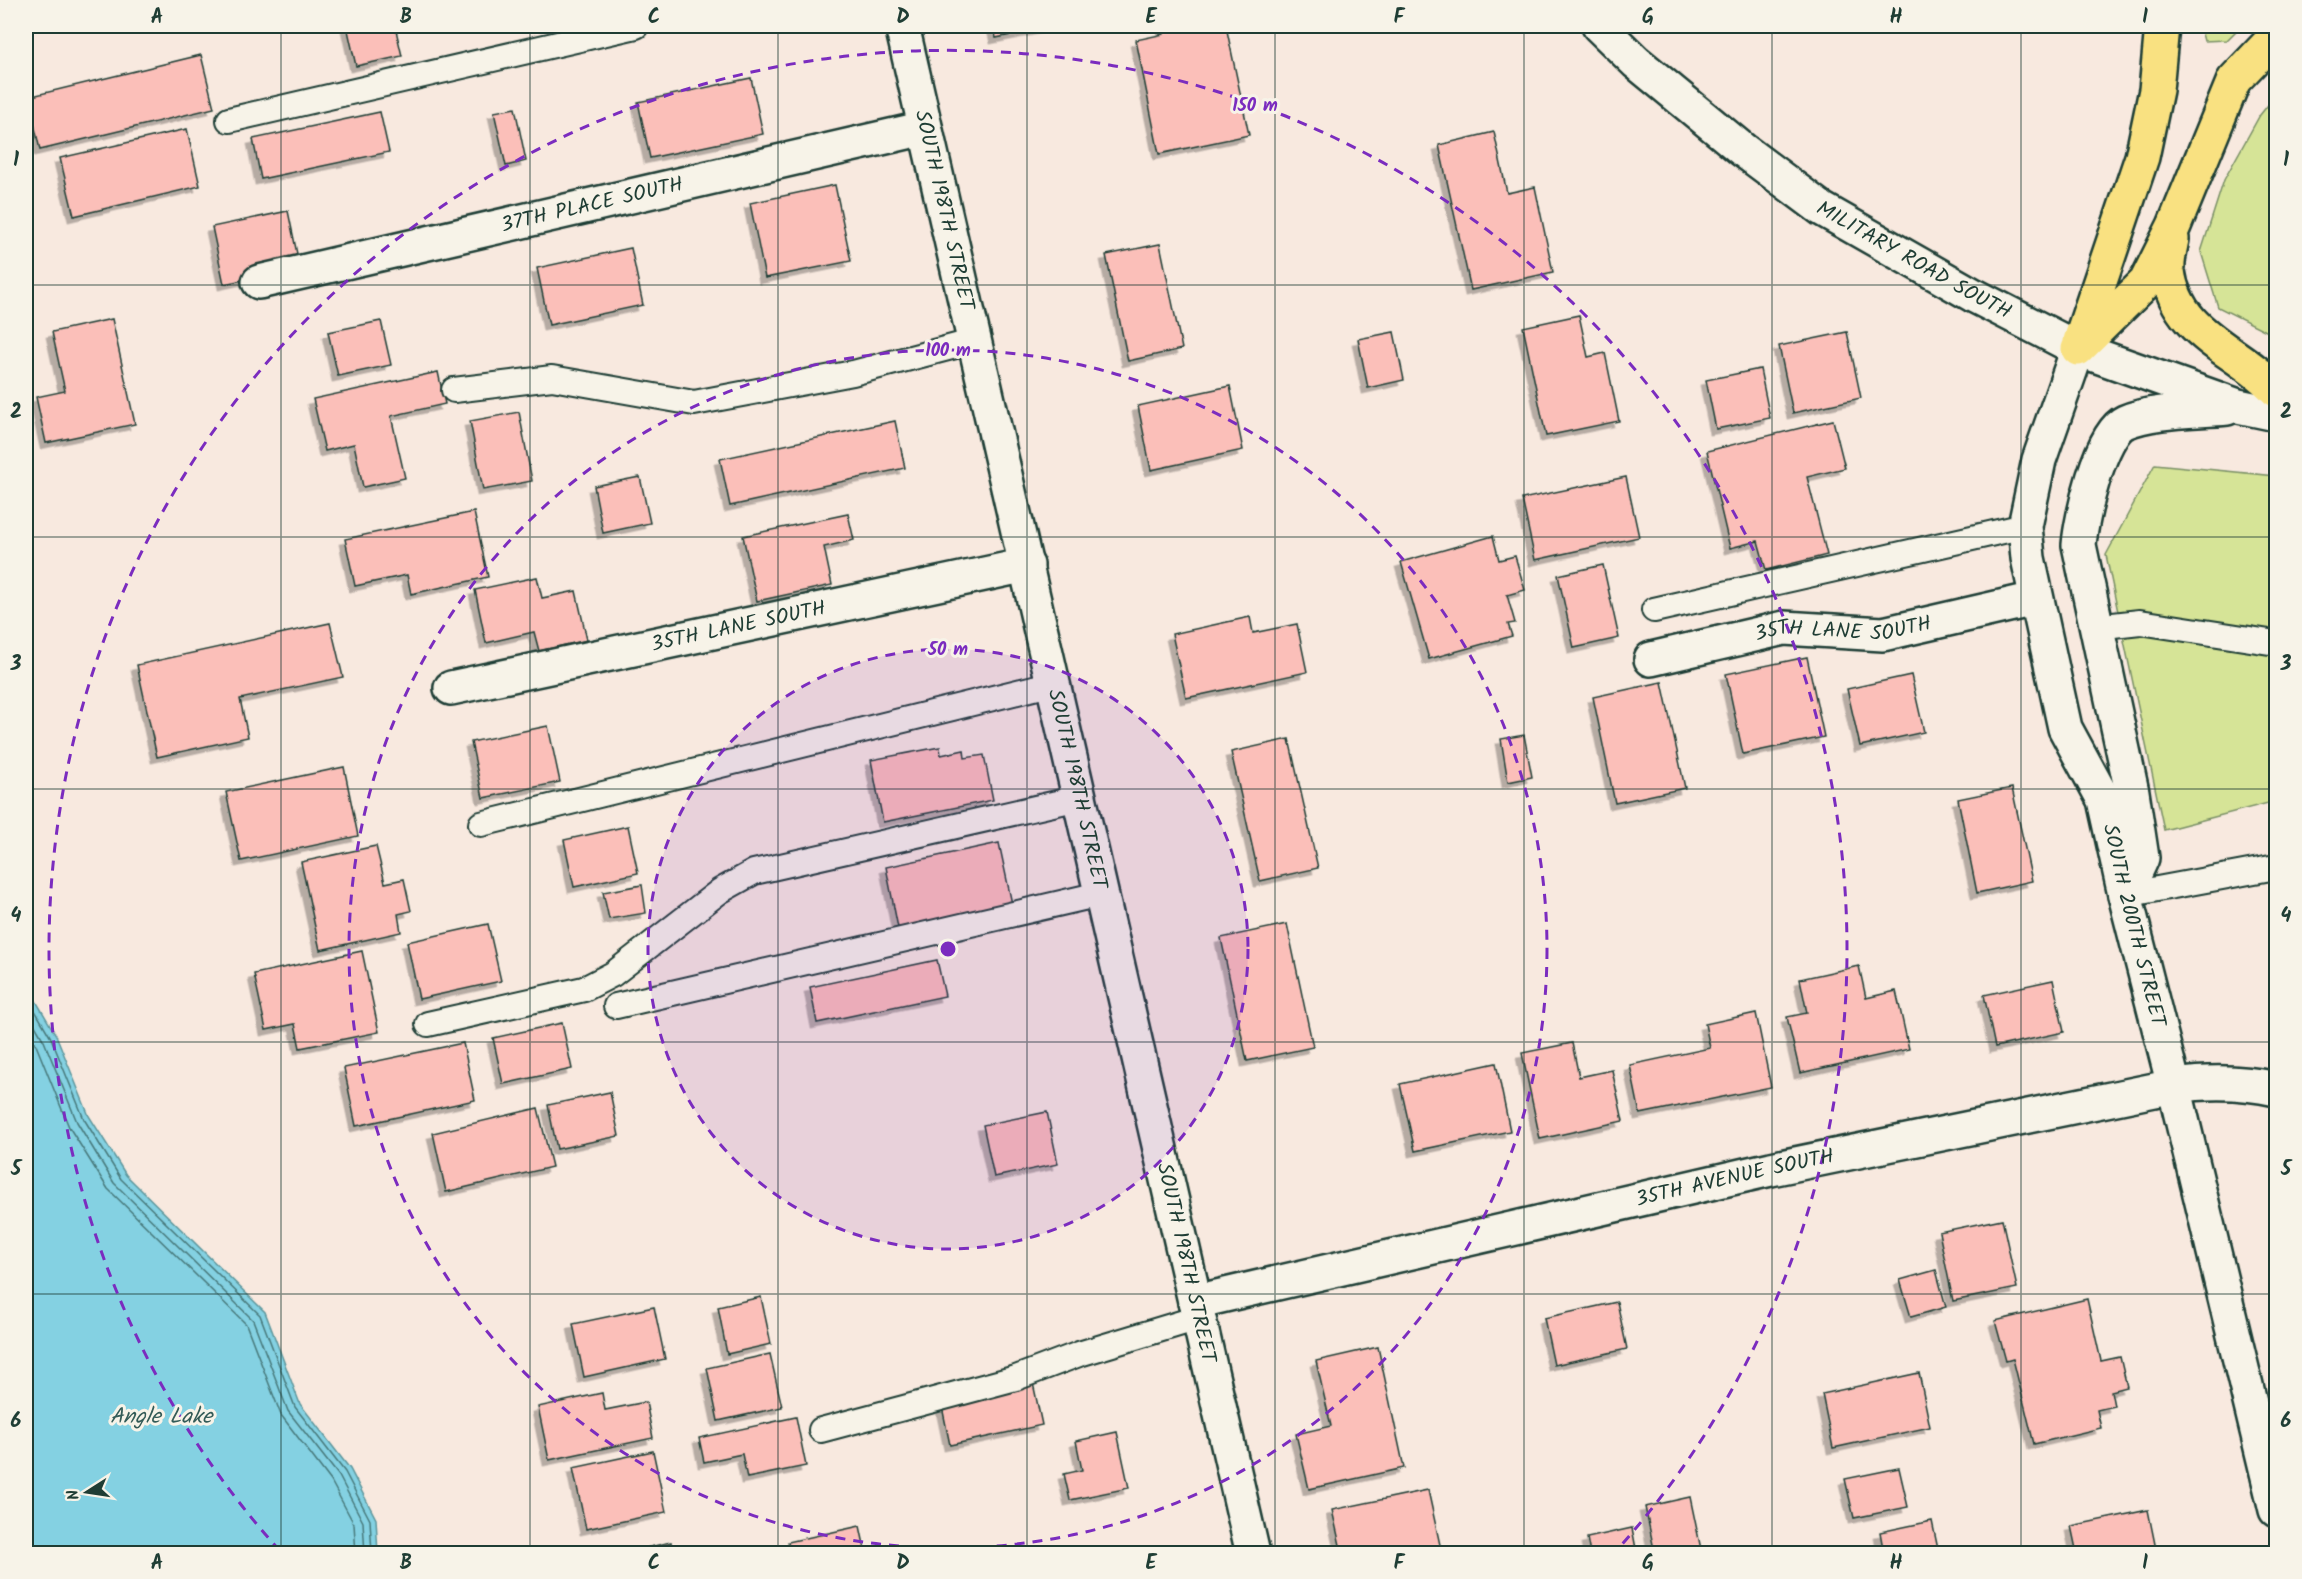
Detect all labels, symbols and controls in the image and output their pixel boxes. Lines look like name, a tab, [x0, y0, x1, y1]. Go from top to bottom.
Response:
text: A	[151, 2, 163, 34]
text: B	[400, 2, 412, 34]
text: C	[648, 2, 660, 34]
text: D	[896, 2, 910, 34]
text: E	[1145, 2, 1157, 34]
text: F	[1394, 2, 1406, 34]
text: G	[1642, 2, 1654, 34]
text: H	[1889, 2, 1903, 34]
text: I	[2142, 2, 2148, 34]
text: 150 m	[1232, 92, 1278, 121]
street label: SOUTH 198TH STREET	[905, 107, 984, 315]
text: 1	[13, 145, 19, 177]
text: 1	[2283, 145, 2289, 177]
street label: 37TH PLACE SOUTH	[498, 168, 687, 242]
street label: MILITARY ROAD SOUTH	[1810, 192, 2017, 329]
text: 100 m	[925, 337, 971, 366]
text: 2	[10, 397, 22, 429]
text: 2	[2280, 397, 2292, 429]
street label: 35TH LANE SOUTH	[648, 592, 829, 661]
street label: 35TH LANE SOUTH	[1751, 607, 1935, 651]
text: 50 m	[927, 636, 968, 665]
text: 3	[10, 649, 22, 681]
text: 3	[2280, 649, 2292, 681]
street label: SOUTH 198TH STREET	[1038, 686, 1117, 894]
street label: SOUTH 200TH STREET	[2093, 821, 2175, 1032]
text: 4	[11, 901, 22, 933]
text: 4	[2281, 901, 2292, 933]
centre of rings	[938, 939, 958, 959]
street label: 35TH AVENUE SOUTH	[1632, 1140, 1837, 1216]
text: 5	[10, 1154, 23, 1186]
text: 5	[2280, 1154, 2293, 1186]
street label: SOUTH 198TH STREET	[1147, 1160, 1225, 1368]
water label: Angle Lake	[110, 1400, 214, 1435]
text: 6	[11, 1406, 22, 1438]
text: 6	[2281, 1406, 2292, 1438]
north arrow	[57, 1462, 117, 1522]
text: N	[61, 1487, 87, 1502]
text: A	[151, 1548, 163, 1579]
text: B	[400, 1548, 412, 1579]
text: C	[648, 1548, 660, 1579]
text: D	[896, 1548, 910, 1579]
text: E	[1145, 1548, 1157, 1579]
text: F	[1394, 1548, 1406, 1579]
text: G	[1642, 1548, 1654, 1579]
text: H	[1889, 1548, 1903, 1579]
text: I	[2142, 1548, 2148, 1579]

